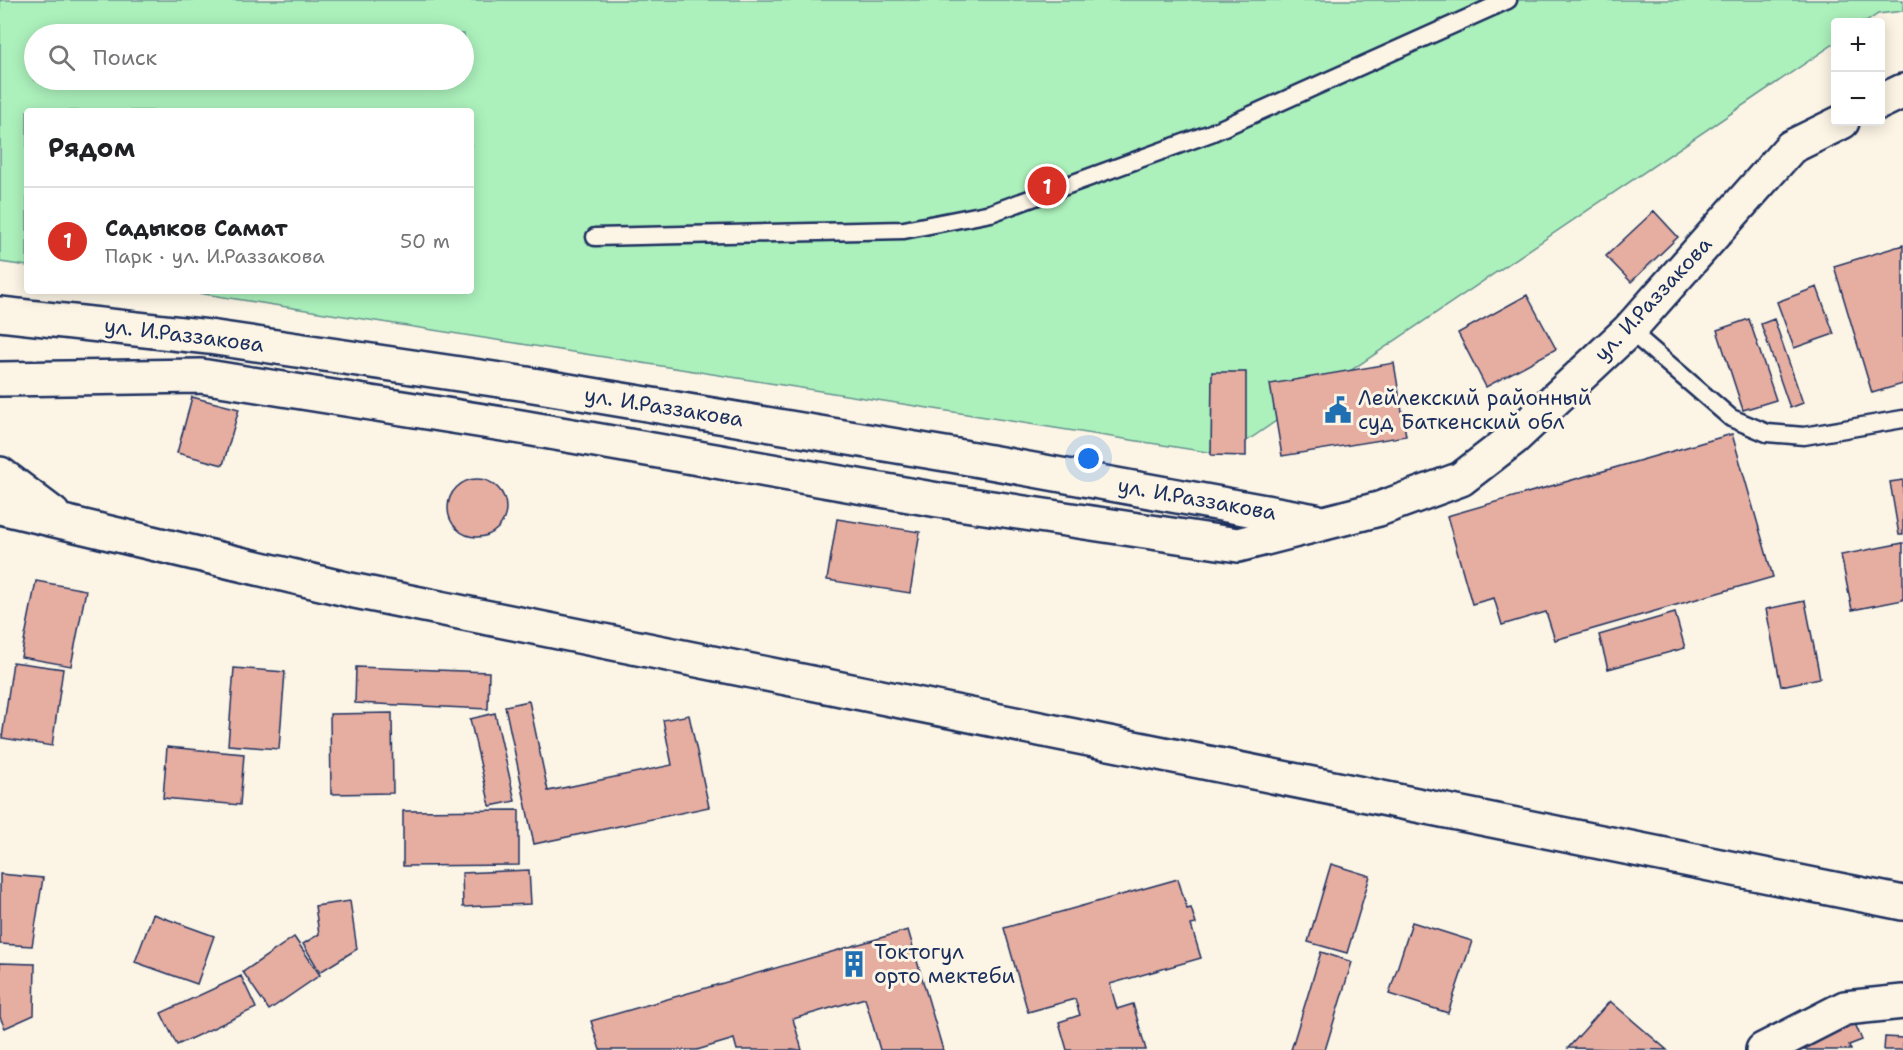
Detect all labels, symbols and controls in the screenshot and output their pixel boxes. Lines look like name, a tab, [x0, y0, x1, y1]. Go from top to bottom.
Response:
map controls	[1831, 18, 1885, 126]
button: +	[1831, 18, 1885, 72]
search box	[24, 24, 474, 90]
icon: search	[45, 41, 78, 74]
text: Поиск	[93, 43, 157, 72]
button: −	[1831, 72, 1885, 126]
text: Рядом	[48, 130, 135, 165]
pin: 1	[1028, 164, 1066, 208]
text: Садыков Самат	[105, 214, 288, 243]
text: 1	[63, 228, 72, 254]
text: 50 m	[400, 228, 450, 254]
street label: ул. И.Раззакова	[1588, 231, 1718, 367]
text: Парк · ул. И.Раззакова	[105, 243, 325, 269]
street label: ул. И.Раззакова	[103, 311, 265, 359]
street label: ул. И.Раззакова	[582, 381, 746, 433]
place label: Лейлекский районный суд Баткенский обл	[1358, 384, 1592, 436]
public building icon: Лейлекский районный суд Баткенский обл	[1323, 395, 1353, 425]
your location	[1074, 444, 1103, 473]
street label: ул. И.Раззакова	[1115, 471, 1279, 527]
place label: Токтогул орто мектеби	[874, 938, 1015, 990]
building icon: Токтогул орто мектеби	[839, 949, 869, 979]

